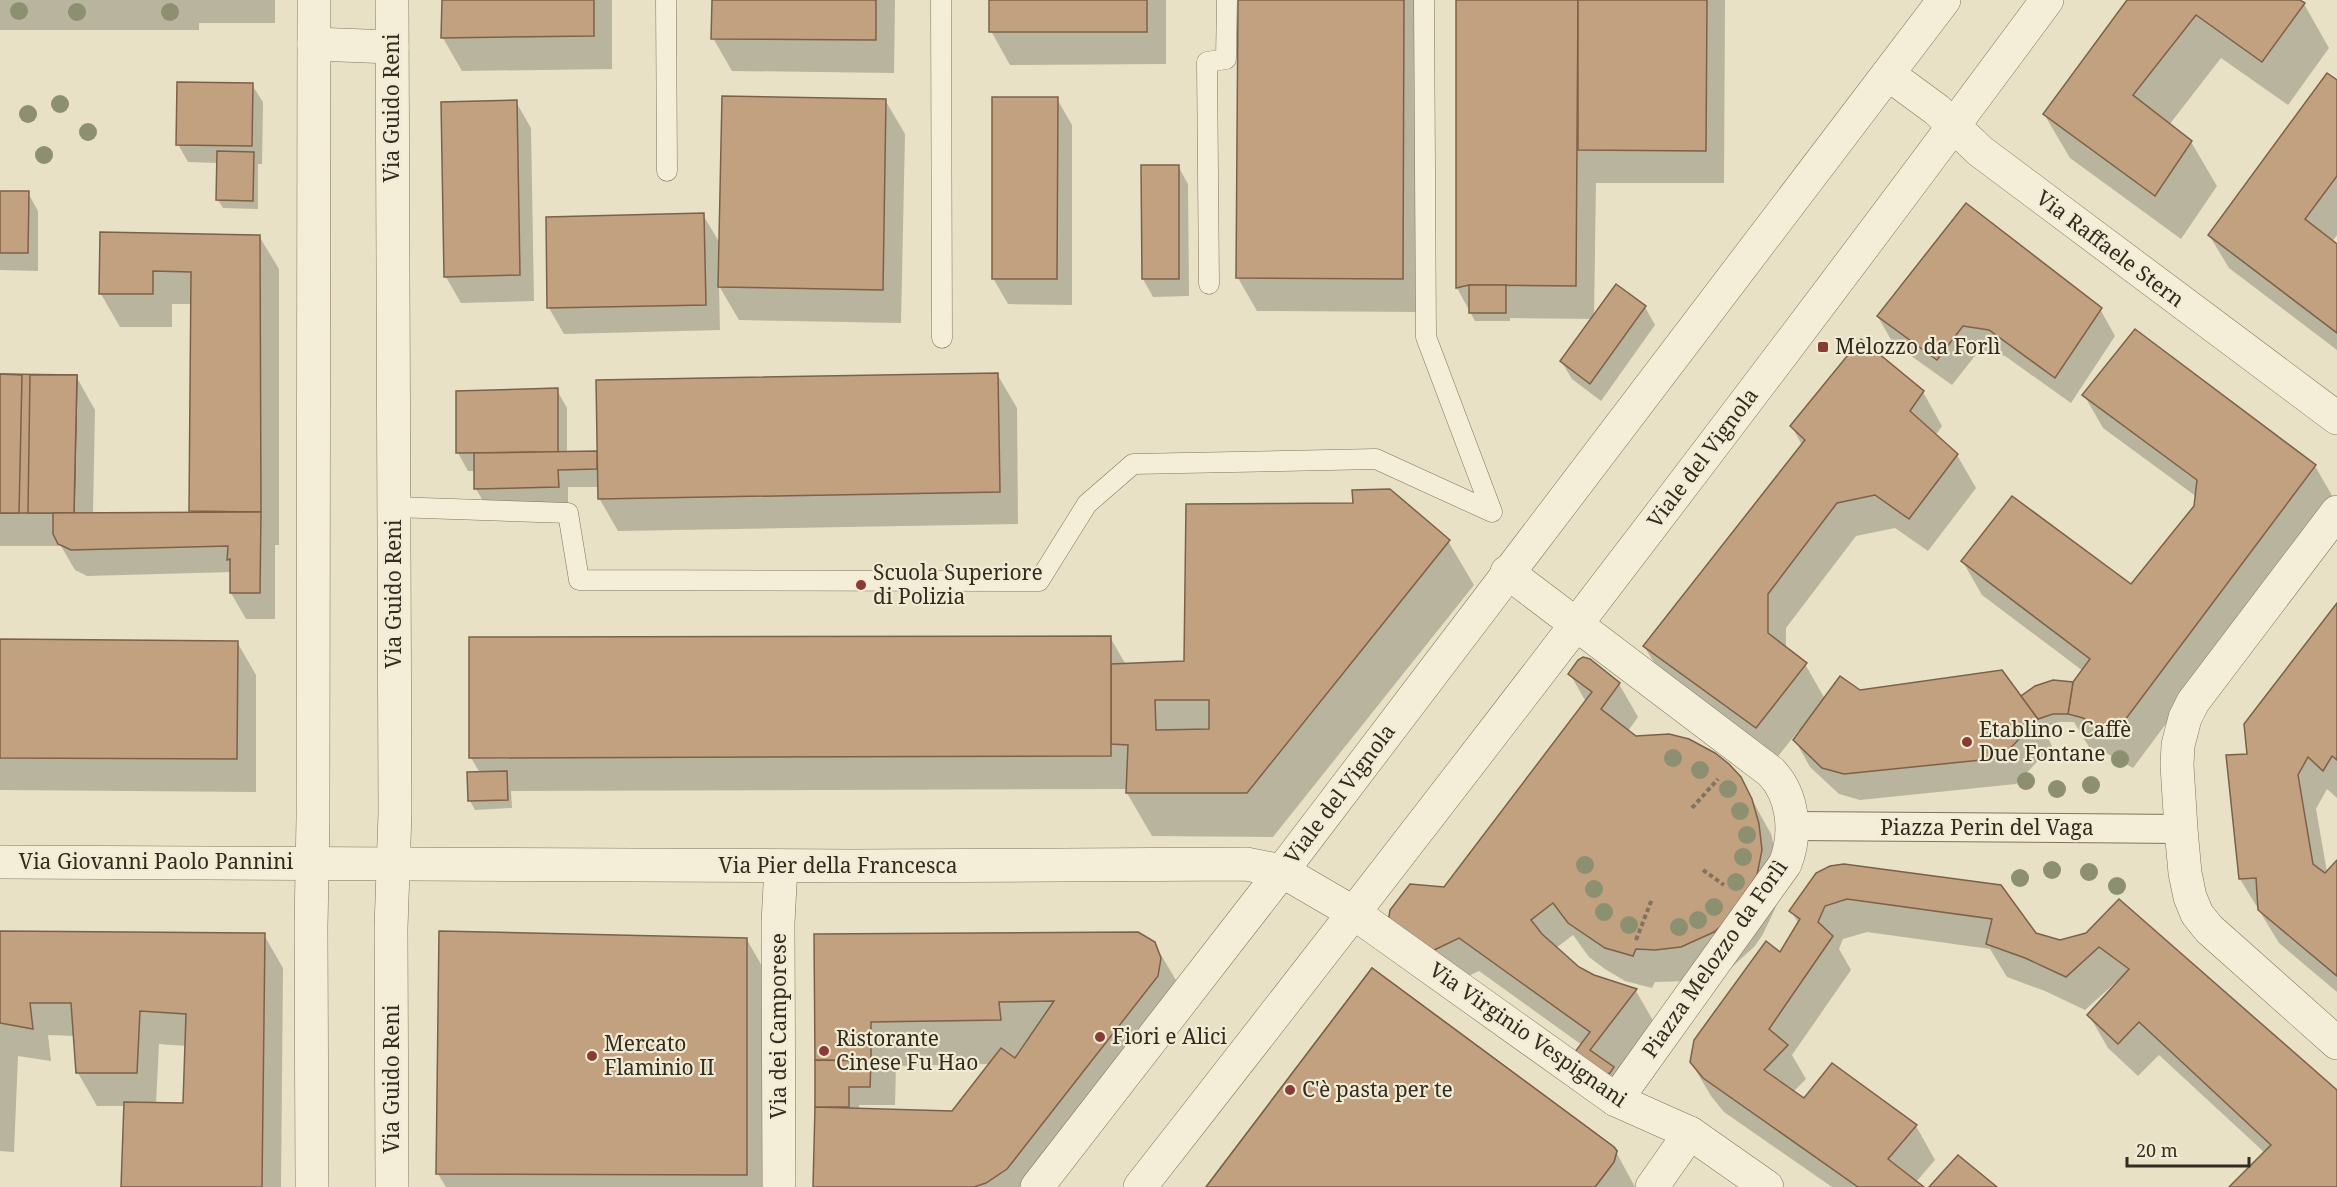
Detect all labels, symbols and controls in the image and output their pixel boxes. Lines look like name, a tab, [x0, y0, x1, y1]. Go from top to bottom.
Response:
street label: Via Guido Reni	[377, 33, 405, 182]
street label: Via Raffaele Stern	[2031, 183, 2190, 313]
place label: Melozzo da Forlì	[1835, 332, 2001, 360]
marker: Melozzo da Forlì	[1816, 340, 1830, 354]
street label: Viale del Vignola	[1640, 382, 1764, 533]
street label: Via Guido Reni	[379, 519, 407, 668]
place label: Scuola Superiore di Polizia	[873, 558, 1043, 610]
marker: Scuola Superiore di Polizia	[854, 578, 868, 592]
place label: Etablino - Caffè Due Fontane	[1979, 715, 2131, 767]
street label: Viale del Vignola	[1277, 718, 1401, 869]
marker: Etablino - Caffè Due Fontane	[1960, 735, 1974, 749]
street label: Piazza Perin del Vaga	[1880, 813, 2094, 841]
street label: Via Giovanni Paolo Pannini	[19, 847, 294, 875]
street label: Via Pier della Francesca	[718, 851, 958, 879]
street label: Piazza Melozzo da Forlì	[1635, 854, 1793, 1063]
street label: Via dei Camporese	[764, 933, 792, 1119]
street label: Via Virginio Vespignani	[1424, 955, 1633, 1113]
street label: Via Guido Reni	[377, 1004, 405, 1153]
place label: Fiori e Alici	[1112, 1022, 1227, 1050]
place label: Ristorante Cinese Fu Hao	[836, 1024, 978, 1076]
place label: Mercato Flaminio II	[604, 1029, 715, 1081]
marker: Fiori e Alici	[1093, 1030, 1107, 1044]
marker: Ristorante Cinese Fu Hao	[817, 1044, 831, 1058]
marker: Mercato Flaminio II	[585, 1049, 599, 1063]
place label: C'è pasta per te	[1302, 1075, 1453, 1103]
marker: C'è pasta per te	[1283, 1083, 1297, 1097]
scale bar	[2127, 1130, 2248, 1168]
text: 20 m	[2136, 1138, 2178, 1162]

